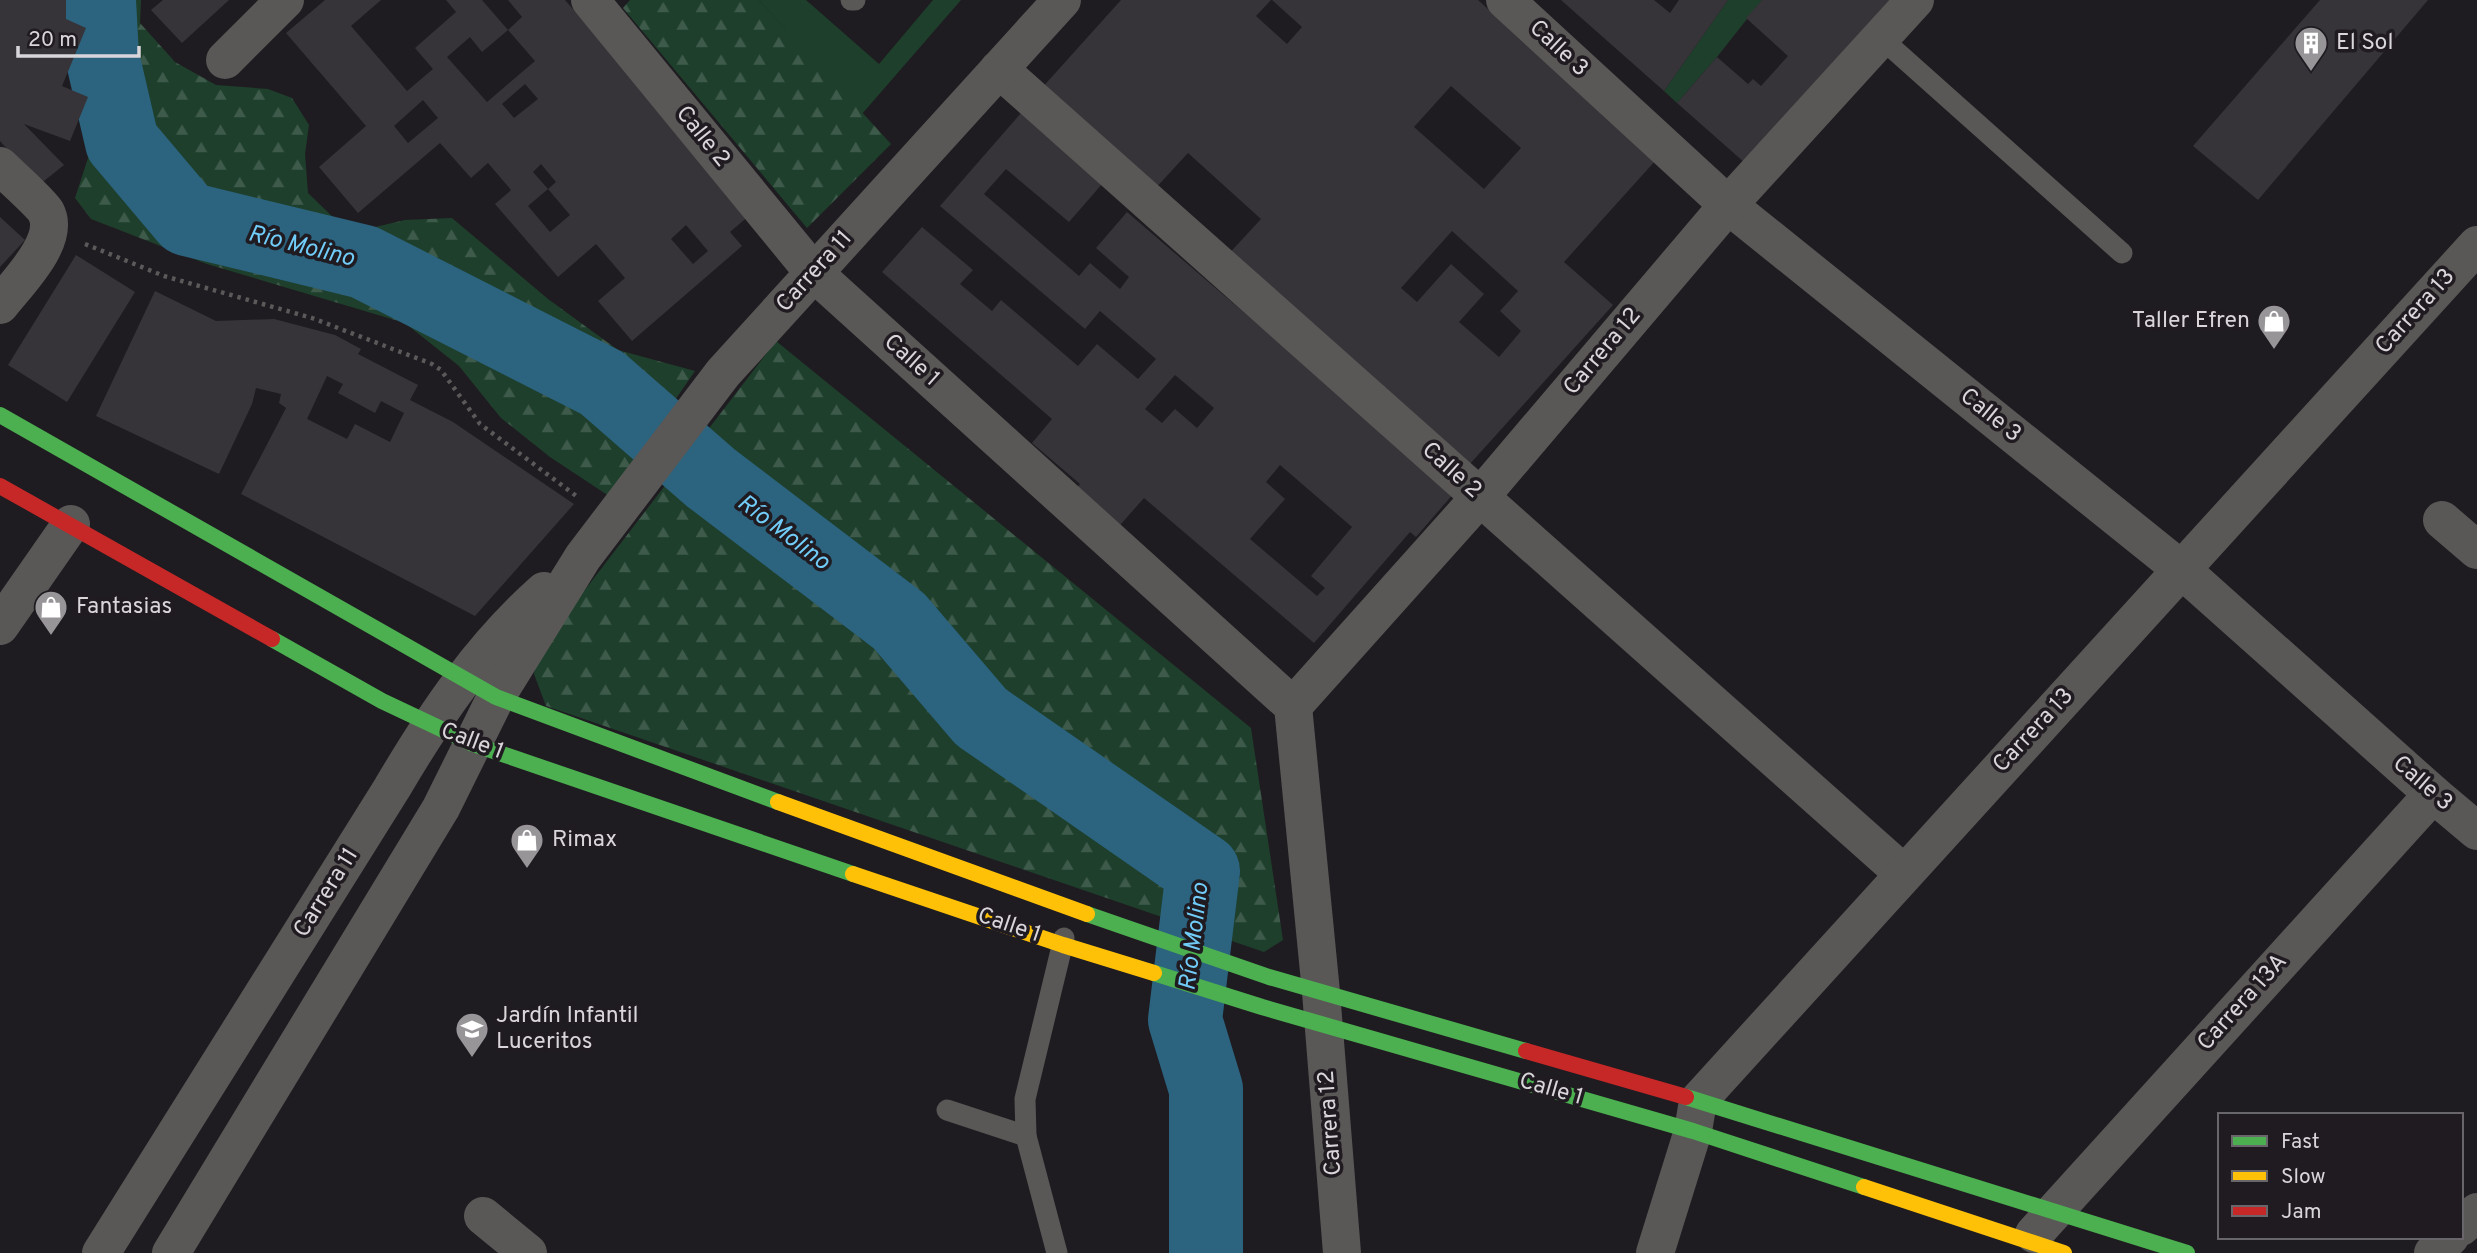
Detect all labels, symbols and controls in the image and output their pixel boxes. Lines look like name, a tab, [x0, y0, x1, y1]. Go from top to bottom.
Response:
scale bar	[18, 14, 138, 58]
street label: Calle 3	[1522, 14, 1594, 84]
building icon: El Sol	[2292, 24, 2330, 73]
text: 20 m	[28, 27, 77, 54]
place label: El Sol	[2336, 29, 2393, 58]
street label: Calle 2	[668, 100, 736, 174]
water label: Río Molino	[245, 219, 358, 275]
street label: Carrera 11	[771, 225, 859, 319]
street label: Carrera 13	[2370, 263, 2462, 361]
street label: Carrera 12	[1558, 302, 1648, 402]
shop icon: Taller Efren	[2255, 302, 2293, 351]
place label: Taller Efren	[2132, 307, 2250, 336]
street label: Calle 1	[877, 328, 945, 394]
street label: Calle 3	[1953, 382, 2027, 450]
street label: Calle 2	[1415, 437, 1487, 505]
water label: Río Molino	[731, 488, 836, 578]
shop icon: Fantasias	[32, 588, 70, 637]
place label: Fantasias	[76, 593, 172, 622]
street label: Carrera 13	[1987, 683, 2081, 779]
street label: Calle 1	[436, 717, 508, 767]
street label: Calle 3	[2386, 750, 2458, 818]
shop icon: Rimax	[508, 821, 546, 870]
place label: Rimax	[552, 826, 617, 855]
street label: Carrera 11	[288, 843, 366, 943]
water label: Río Molino	[1174, 881, 1217, 993]
street label: Calle 1	[973, 902, 1045, 950]
street label: Carrera 13A	[2192, 948, 2294, 1058]
place label: Jardín Infantil Luceritos	[496, 1002, 639, 1057]
school or university icon: Jardín Infantil Luceritos	[453, 1010, 491, 1059]
street label: Calle 1	[1516, 1067, 1586, 1113]
street label: Carrera 12	[1313, 1069, 1349, 1177]
legend	[2218, 1113, 2463, 1239]
text: Fast	[2281, 1129, 2320, 1156]
text: Slow	[2281, 1164, 2326, 1191]
text: Jam	[2281, 1199, 2322, 1226]

